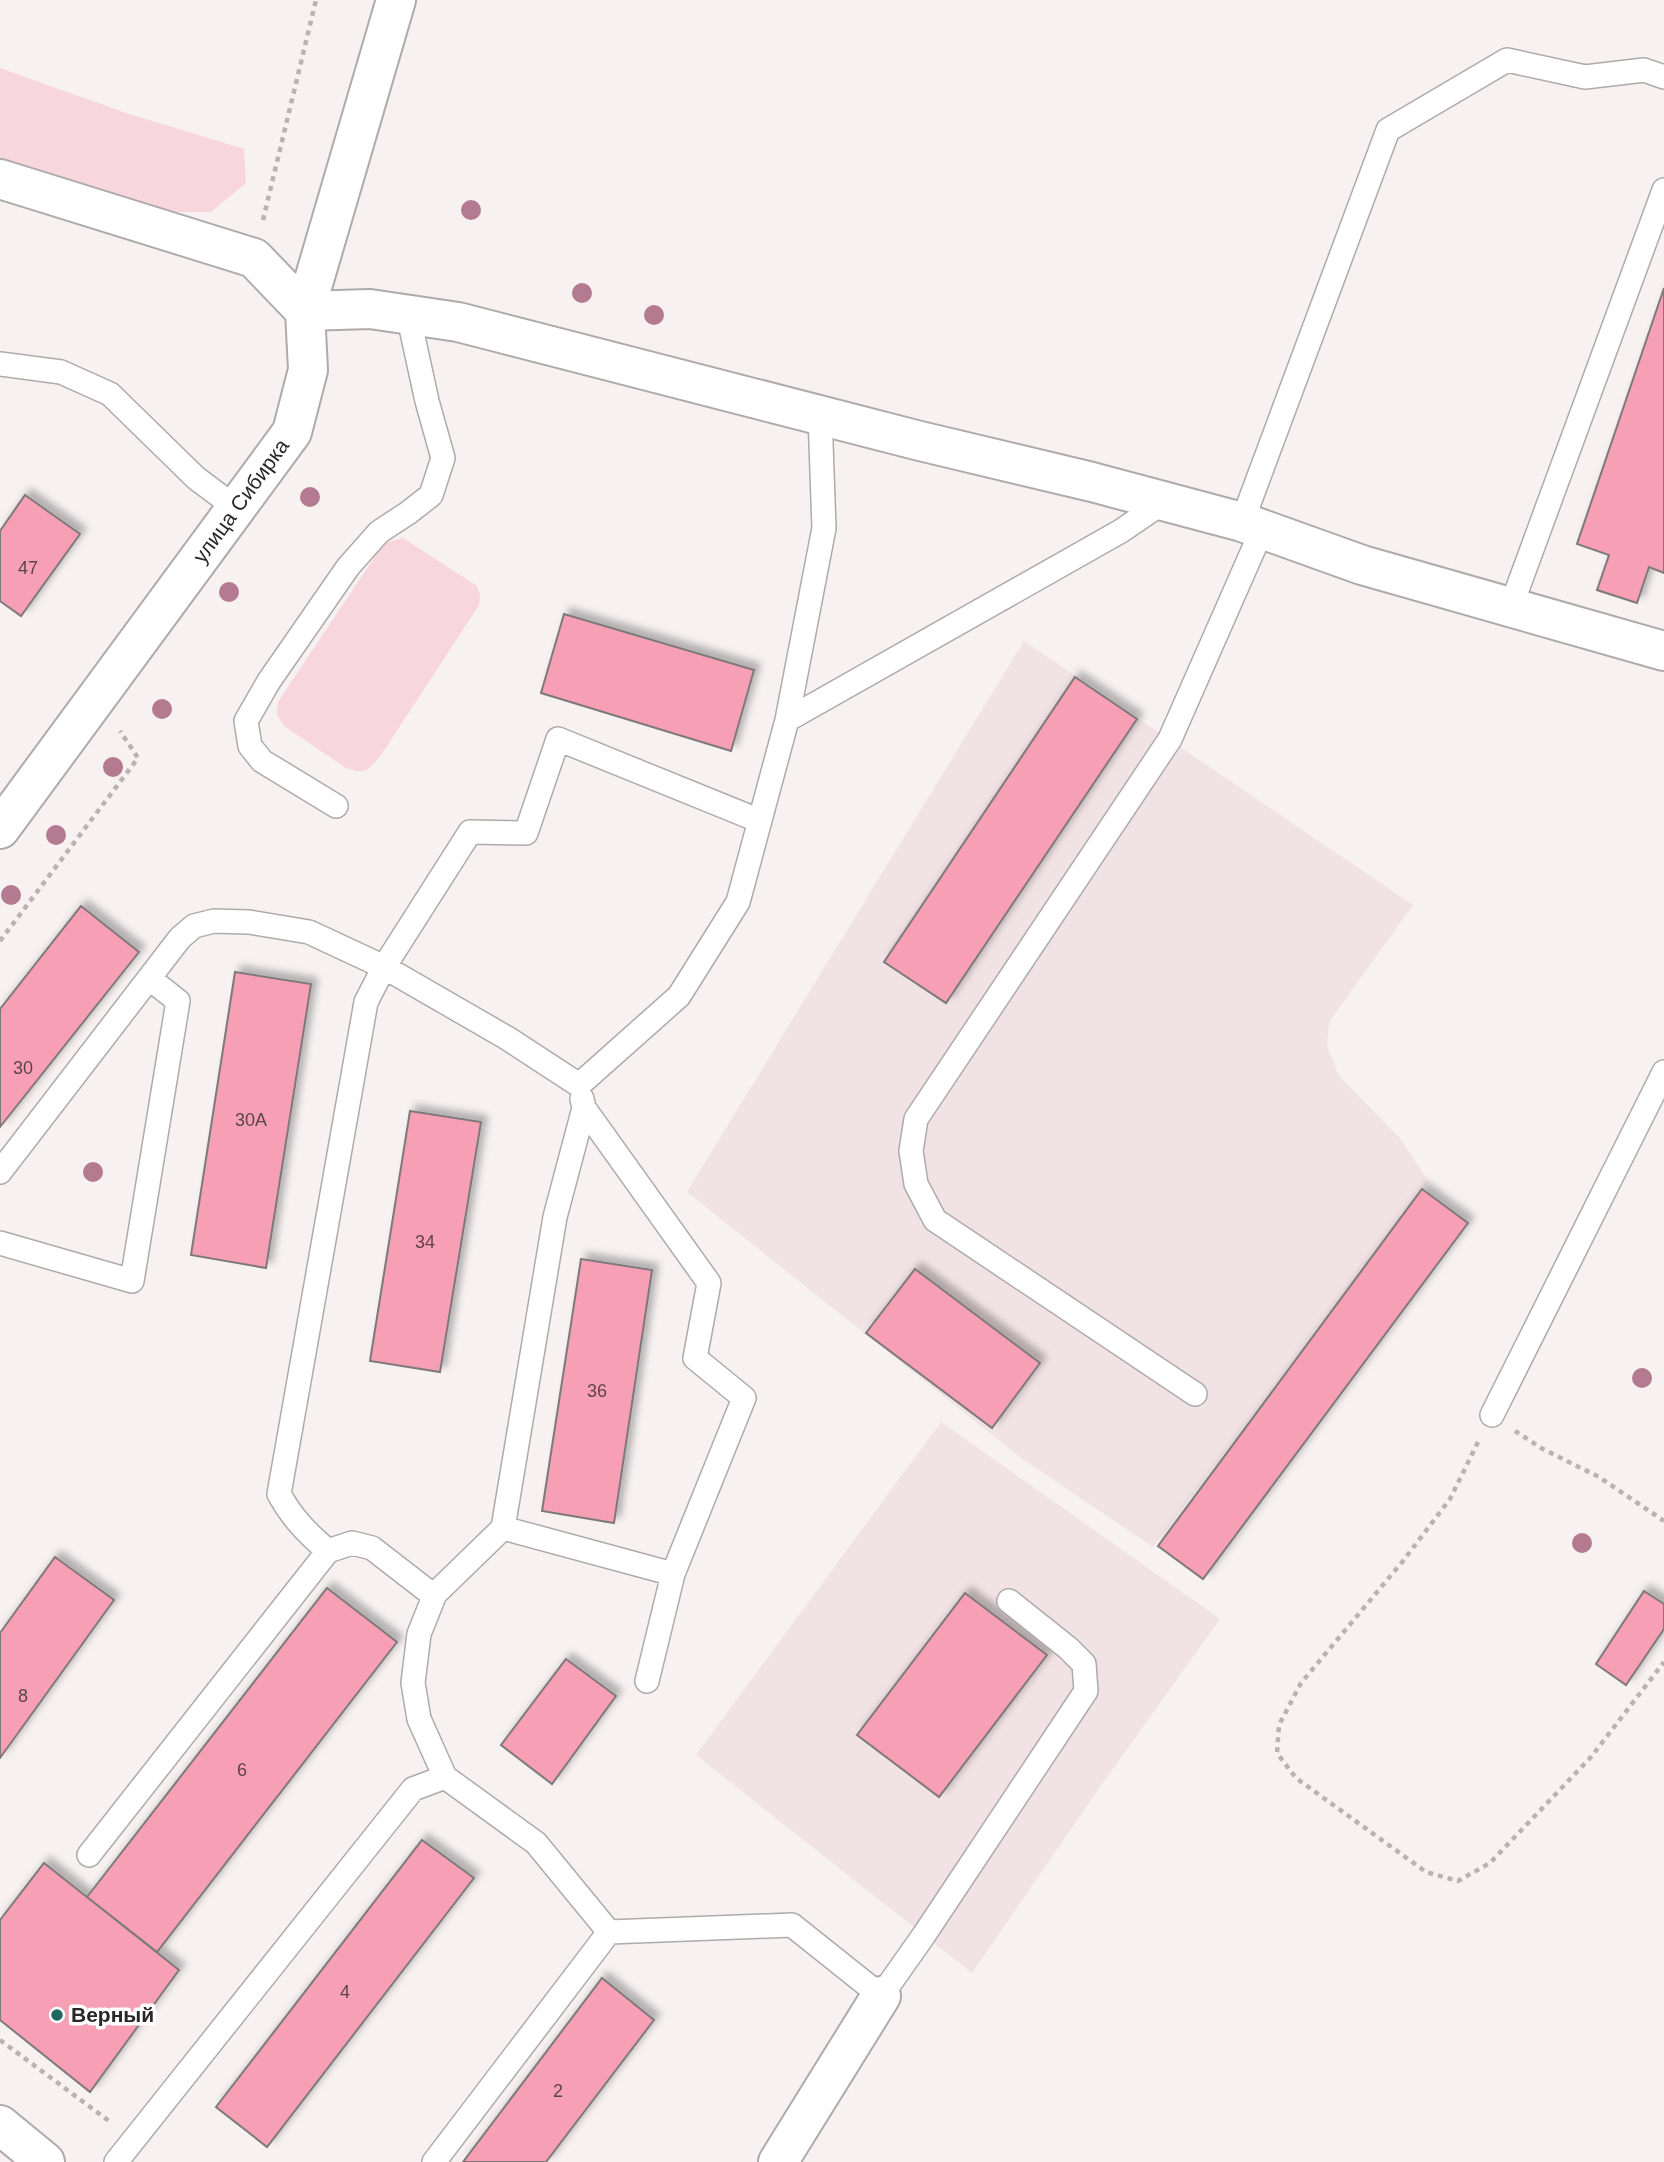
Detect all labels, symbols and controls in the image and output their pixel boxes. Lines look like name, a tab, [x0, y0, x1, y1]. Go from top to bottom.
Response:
street label: улица Сибирка	[188, 434, 293, 567]
house number: 47	[18, 558, 38, 578]
house number: 30	[13, 1058, 33, 1078]
house number: 30А	[235, 1110, 267, 1130]
house number: 34	[415, 1232, 435, 1252]
house number: 36	[587, 1381, 607, 1401]
house number: 8	[18, 1686, 28, 1706]
house number: 6	[237, 1760, 247, 1780]
house number: 4	[340, 1982, 350, 2002]
place label: Верный	[71, 2003, 154, 2026]
marker: Верный	[49, 2007, 65, 2023]
house number: 2	[553, 2081, 563, 2101]

